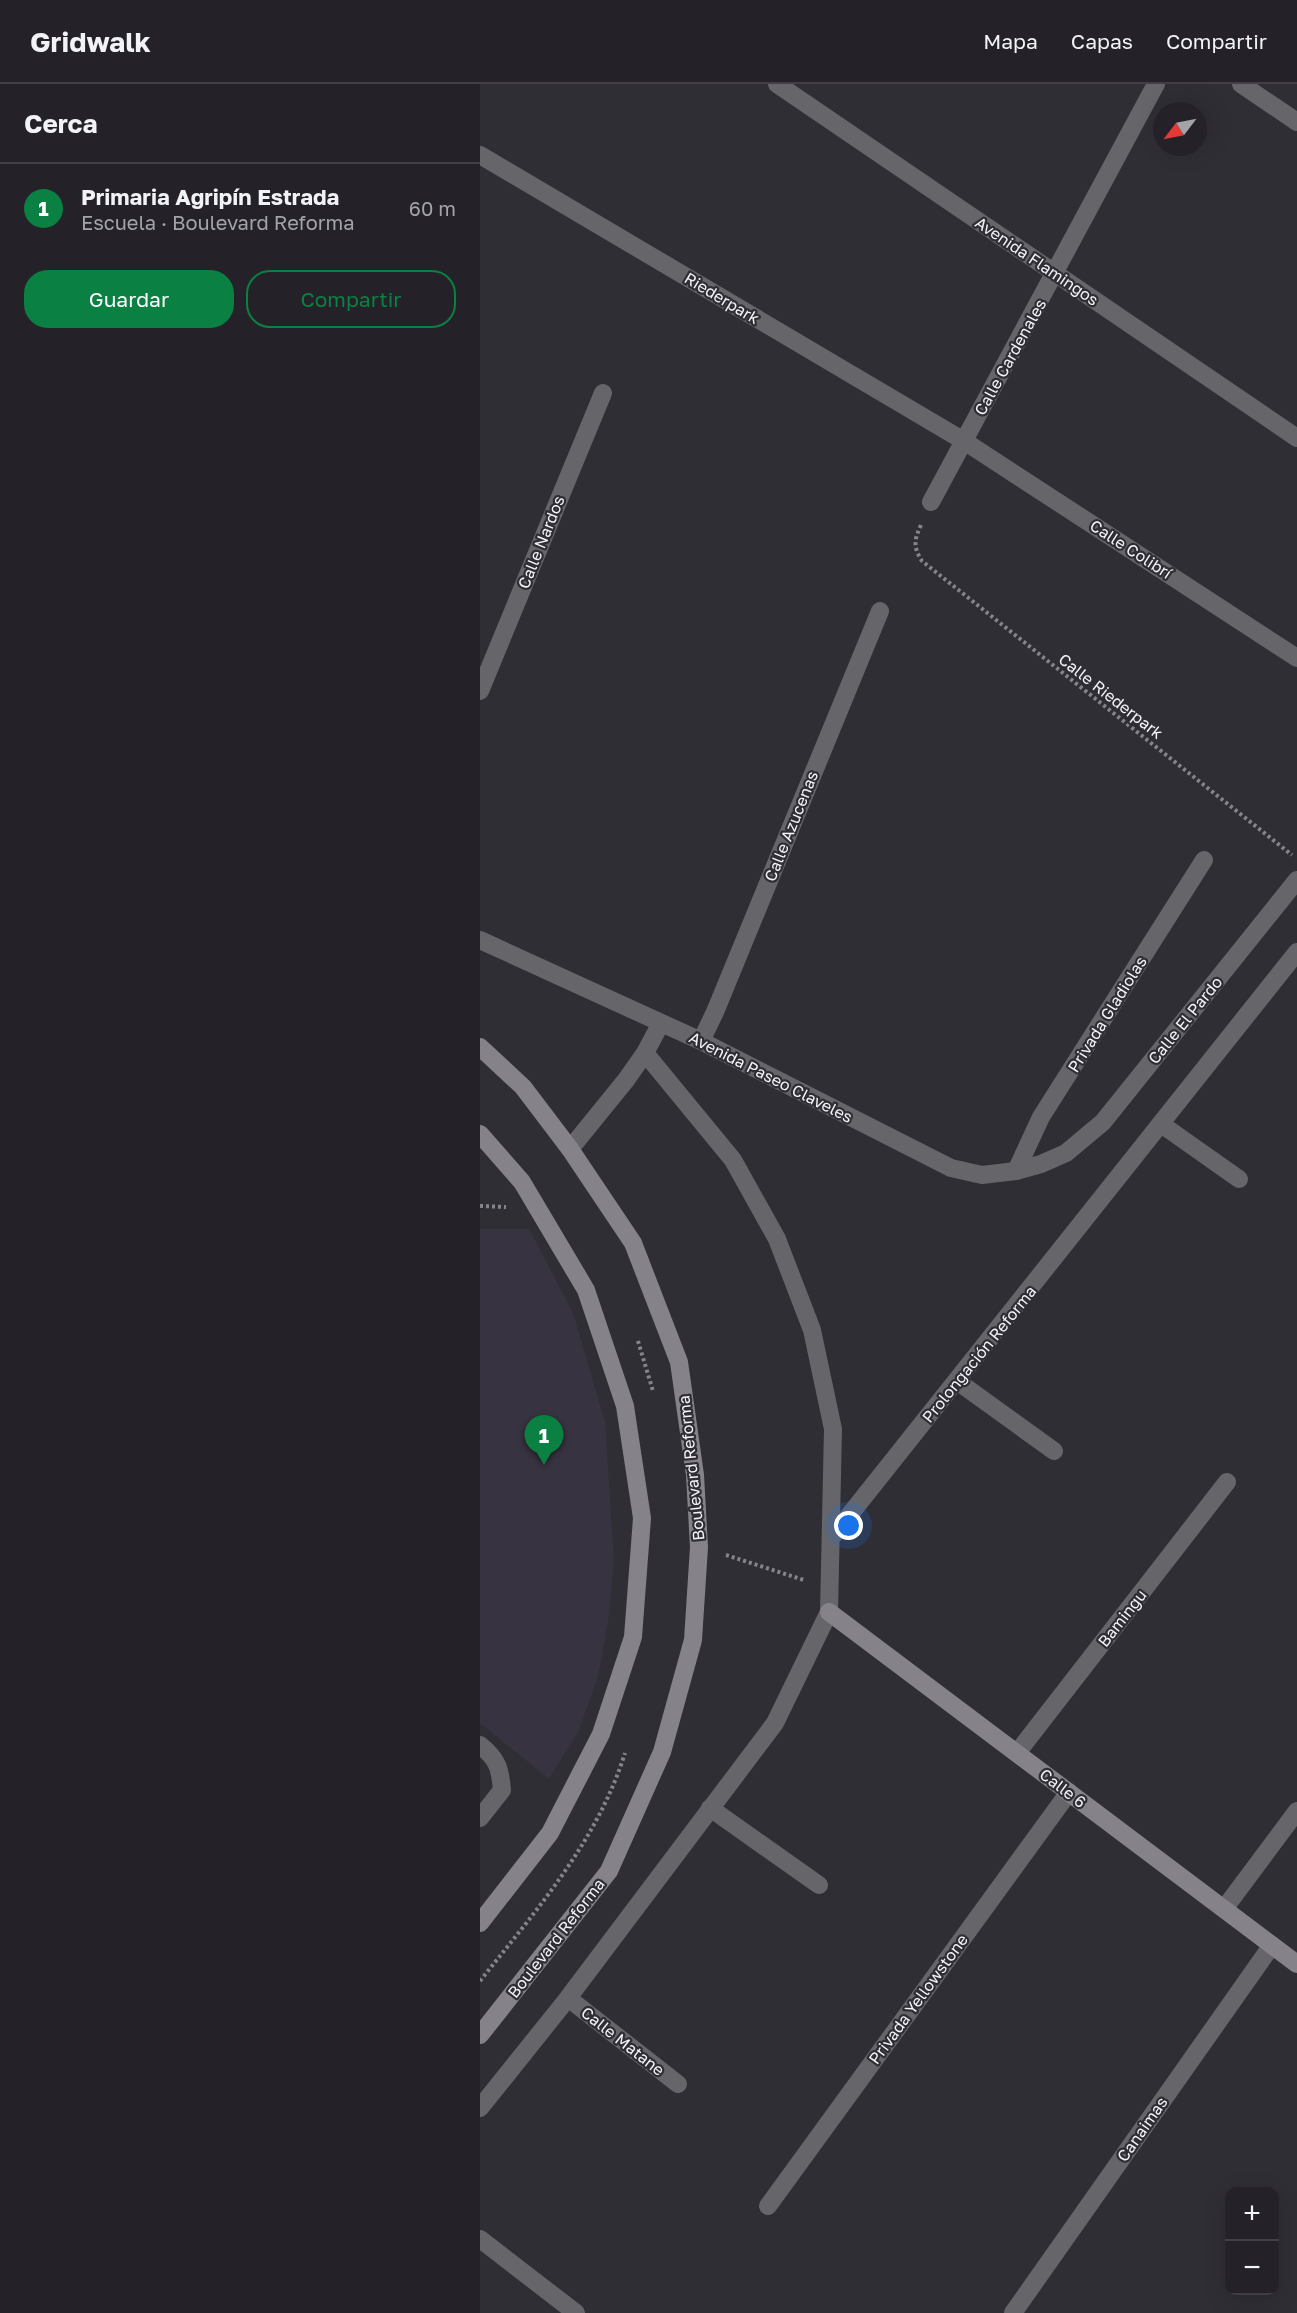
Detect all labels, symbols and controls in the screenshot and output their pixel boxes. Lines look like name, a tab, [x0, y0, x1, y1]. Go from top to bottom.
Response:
text: Gridwalk	[30, 25, 151, 58]
text: Mapa	[983, 28, 1038, 54]
text: Capas	[1071, 28, 1133, 54]
text: Compartir	[1166, 28, 1267, 54]
north arrow	[1153, 102, 1207, 156]
text: Cerca	[24, 108, 98, 139]
text: Primaria Agripín Estrada	[81, 183, 339, 210]
text: 1	[38, 196, 49, 220]
text: 60 m	[409, 196, 456, 220]
text: Escuela · Boulevard Reforma	[81, 210, 355, 234]
street label: Avenida Flamingos	[971, 212, 1103, 310]
street label: Riederpark	[681, 268, 763, 328]
button: Guardar	[24, 270, 234, 328]
button: Compartir	[246, 270, 456, 328]
street label: Calle Cardenales	[970, 295, 1050, 419]
street label: Calle Nardos	[513, 493, 569, 591]
street label: Calle Colibrí	[1086, 515, 1177, 584]
street label: Calle Riederpark	[1055, 649, 1167, 743]
street label: Calle Azucenas	[760, 768, 822, 884]
street label: Privada Gladiolas	[1063, 952, 1151, 1076]
street label: Calle El Pardo	[1144, 972, 1226, 1068]
street label: Avenida Paseo Claveles	[686, 1027, 856, 1127]
street label: Prolongación Reforma	[918, 1281, 1040, 1427]
street label: Boulevard Reforma	[673, 1394, 709, 1542]
pin: 1	[524, 1416, 564, 1465]
your location	[834, 1511, 863, 1540]
street label: Bamingu	[1093, 1585, 1151, 1651]
street label: Calle 6	[1036, 1764, 1090, 1812]
street label: Boulevard Reforma	[503, 1874, 609, 2002]
street label: Privada Yellowstone	[864, 1930, 972, 2068]
street label: Calle Matane	[577, 2002, 669, 2080]
street label: Canaimas	[1112, 2093, 1172, 2165]
map controls	[1225, 2187, 1279, 2295]
button: +	[1225, 2187, 1279, 2241]
button: −	[1225, 2241, 1279, 2295]

